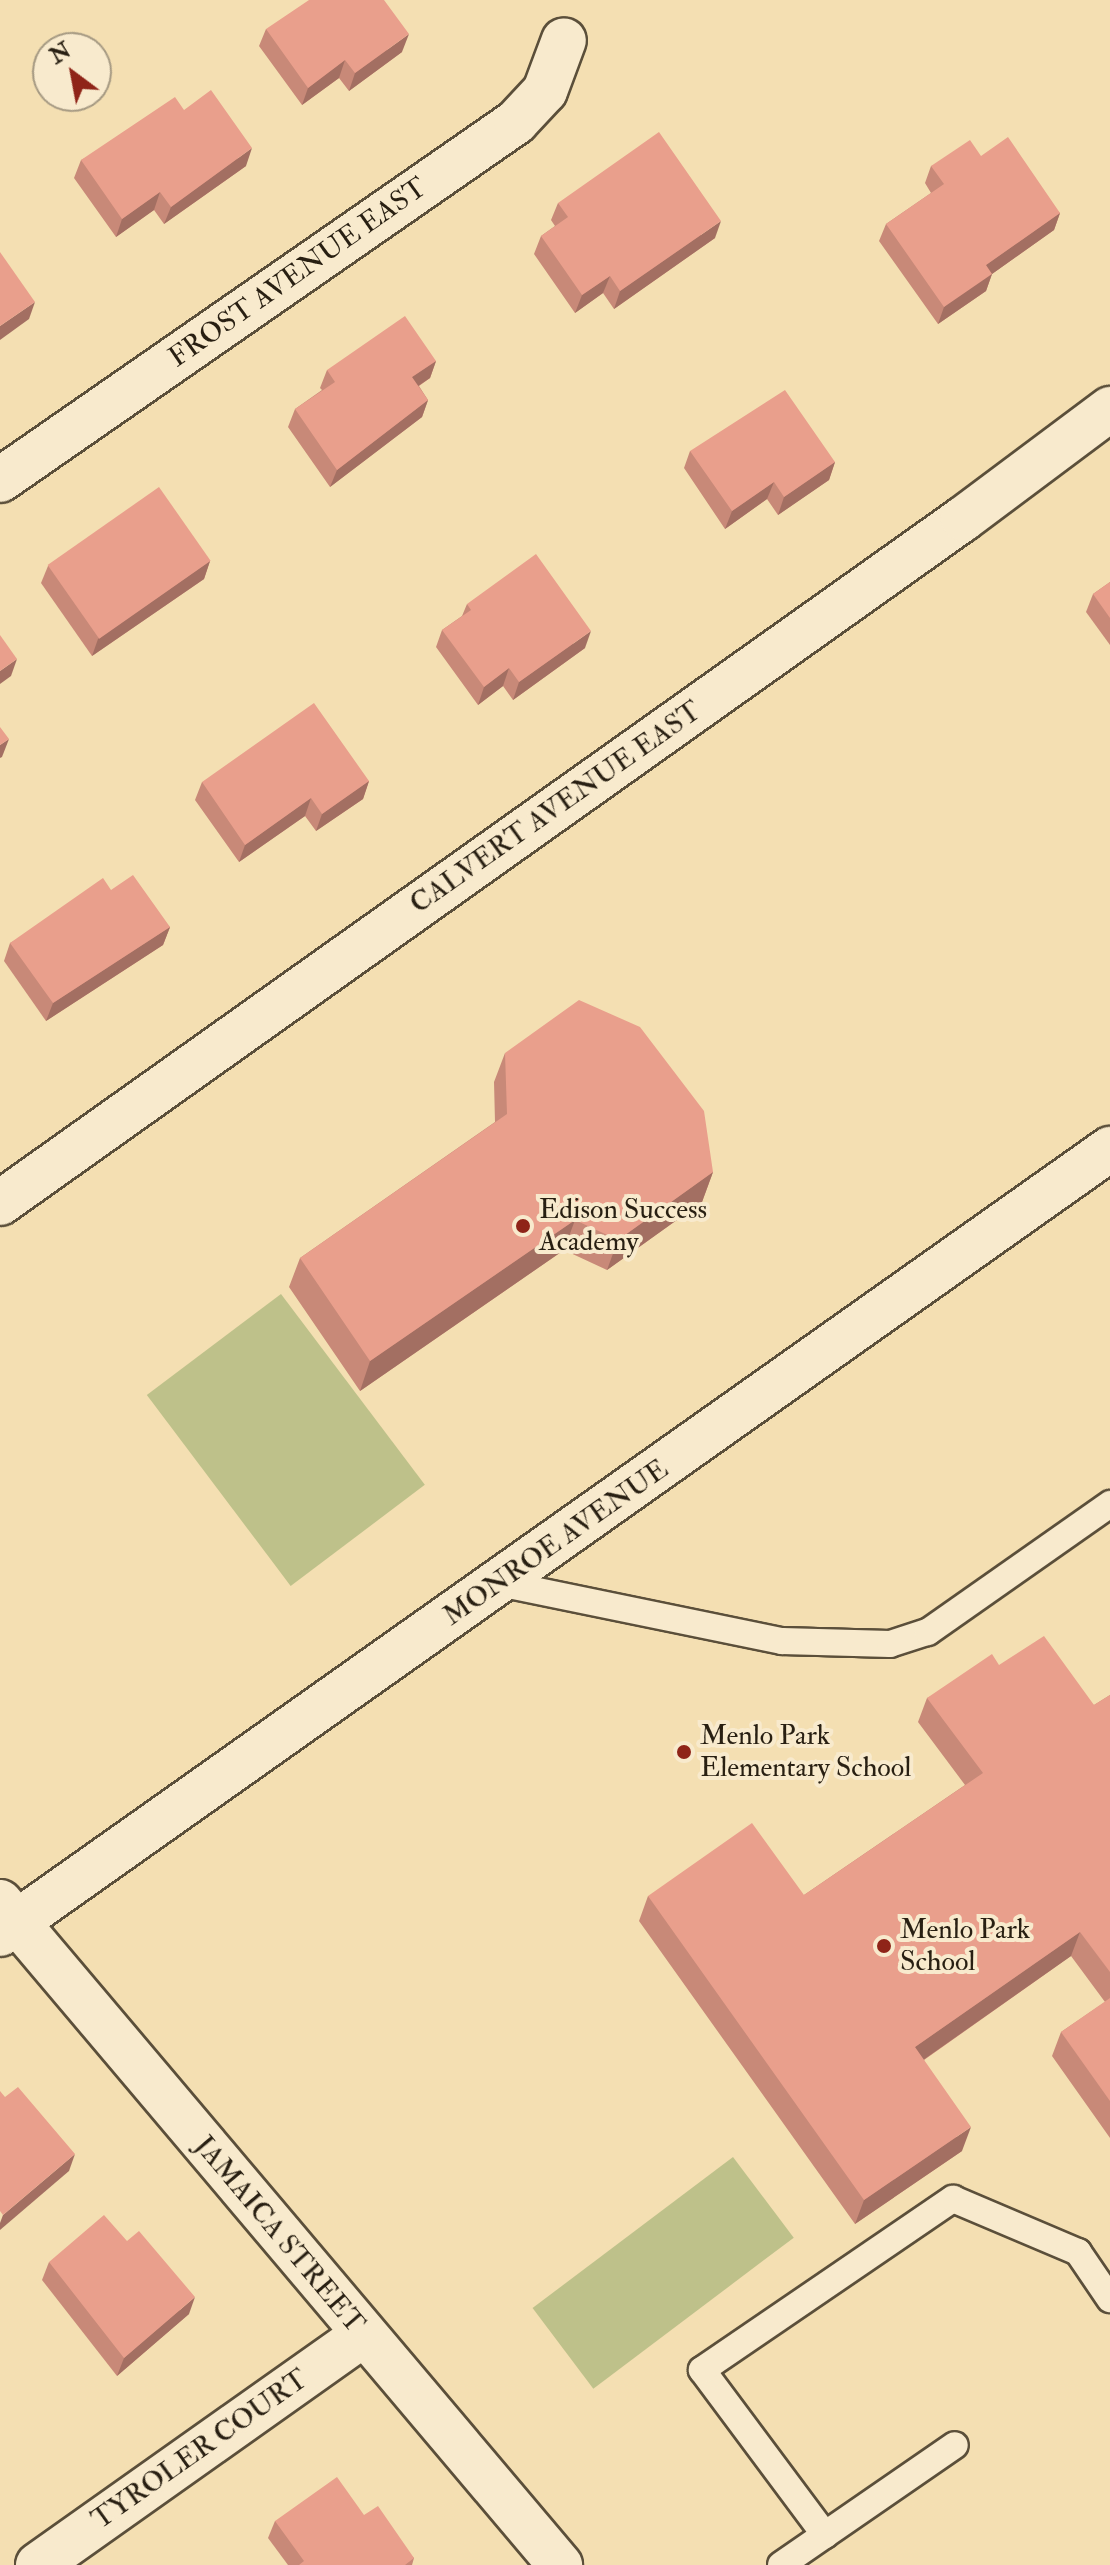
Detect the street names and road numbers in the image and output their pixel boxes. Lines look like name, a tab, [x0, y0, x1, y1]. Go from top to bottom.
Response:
street label: FROST AVENUE EAST	[163, 171, 433, 375]
street label: CALVERT AVENUE EAST	[404, 695, 708, 921]
street label: MONROE AVENUE	[437, 1453, 675, 1633]
street label: JAMAICA STREET	[187, 2130, 371, 2340]
street label: TYROLER COURT	[86, 2363, 314, 2537]

